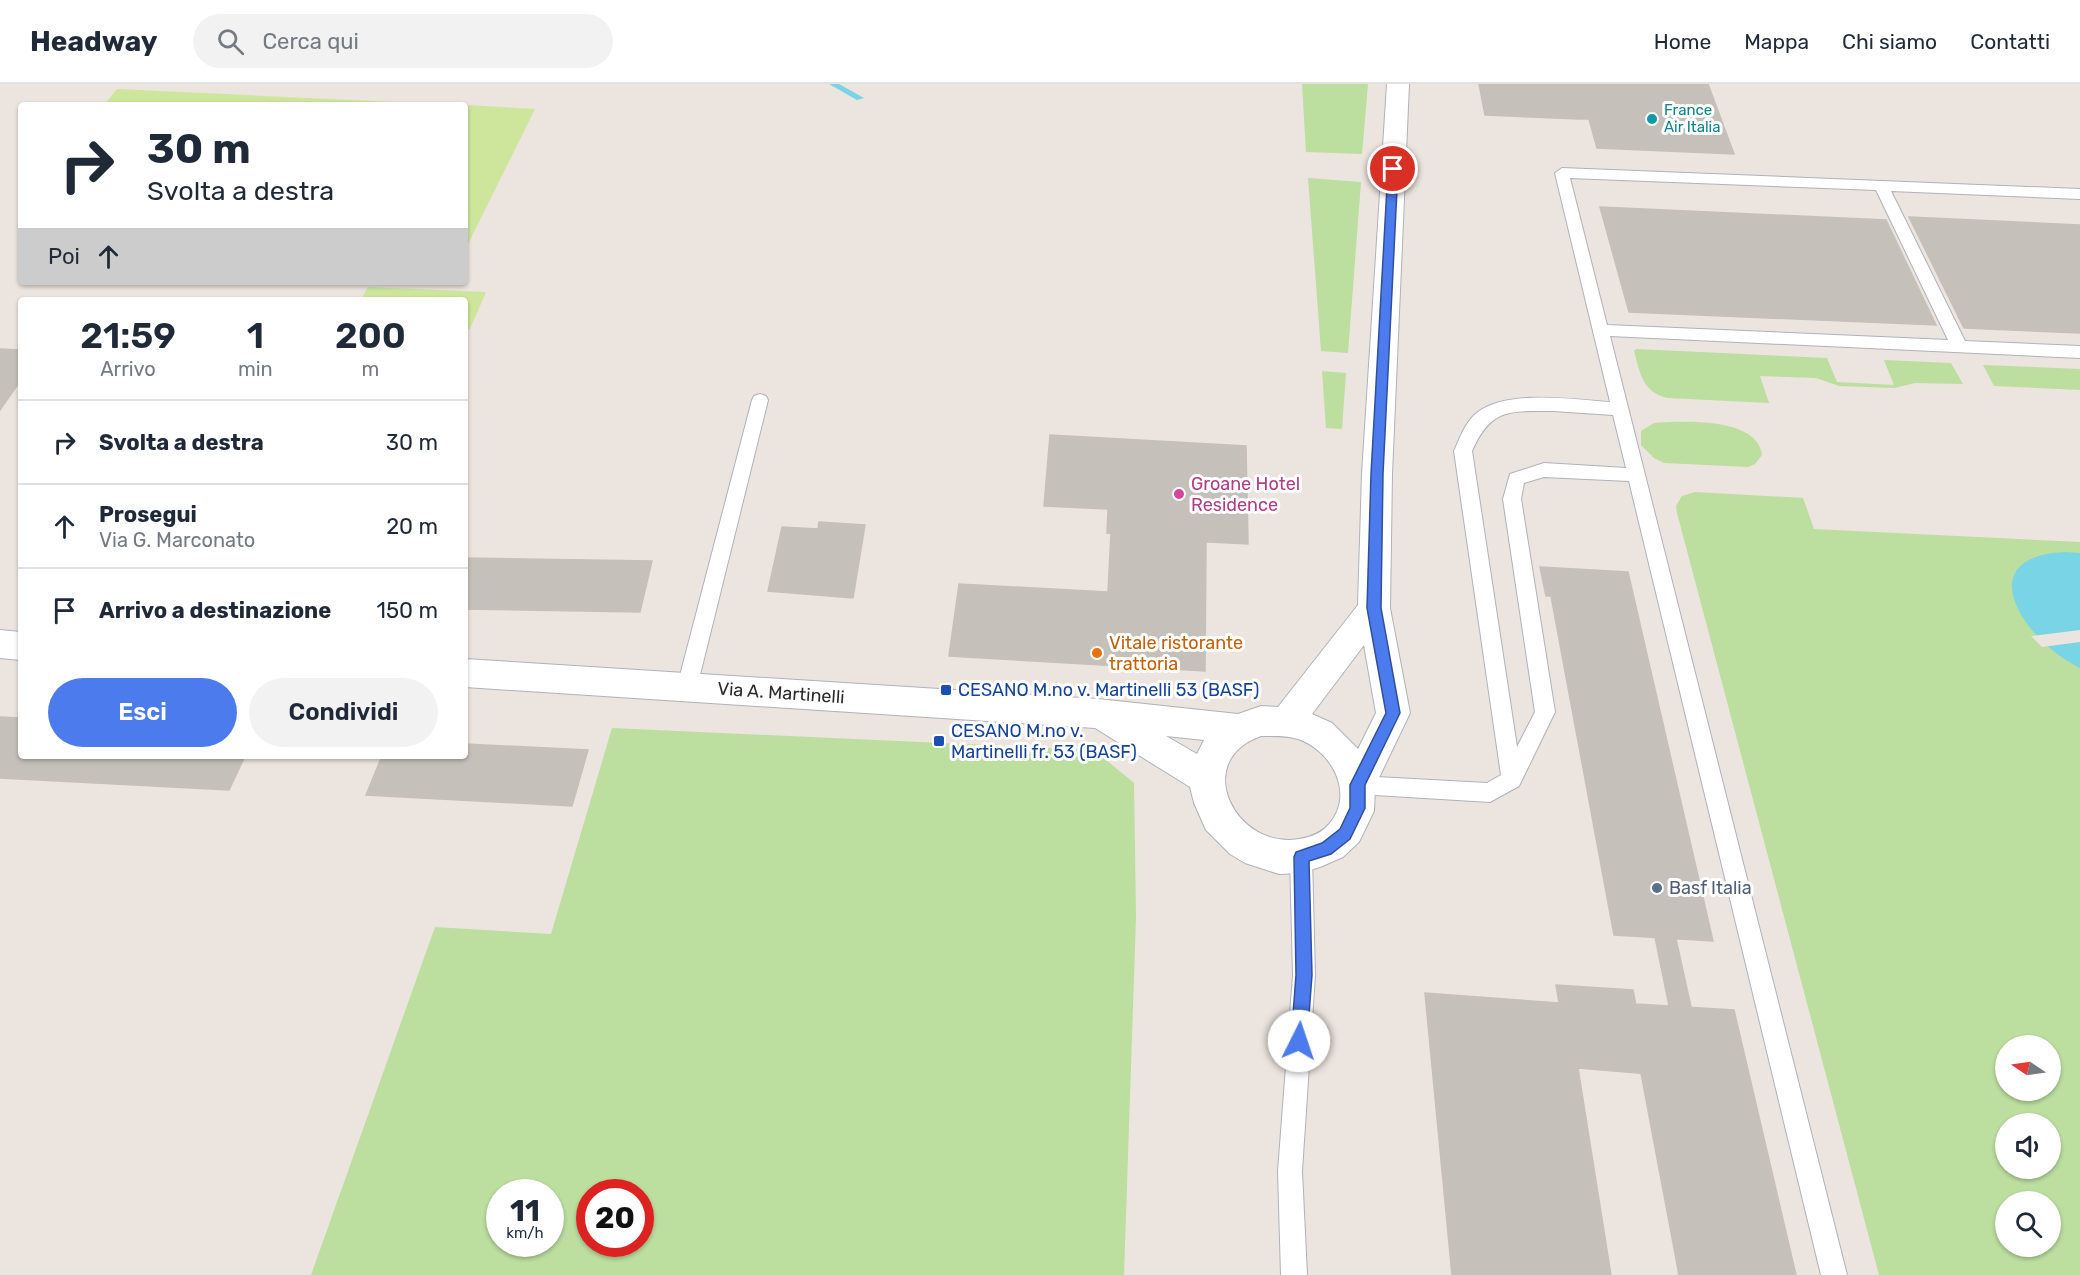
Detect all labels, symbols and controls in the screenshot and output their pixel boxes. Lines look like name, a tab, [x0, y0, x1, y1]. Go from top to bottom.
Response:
search box	[193, 14, 613, 68]
text: Headway	[30, 25, 157, 58]
icon: search	[214, 25, 247, 58]
text: Cerca qui	[262, 28, 359, 55]
text: Home	[1654, 29, 1711, 54]
text: Mappa	[1744, 29, 1809, 54]
text: Chi siamo	[1842, 29, 1937, 54]
text: Contatti	[1970, 29, 2050, 54]
place label: France Air Italia	[1664, 101, 1721, 136]
marker: France Air Italia	[1645, 112, 1659, 126]
text: 30 m	[147, 124, 251, 174]
icon: right	[48, 126, 126, 204]
pin	[1367, 143, 1418, 194]
icon: arrive	[1376, 152, 1409, 185]
text: Svolta a destra	[147, 175, 334, 207]
icon: ahead	[92, 240, 125, 273]
text: Poi	[48, 243, 80, 270]
text: 21:59	[80, 314, 176, 357]
text: 1	[247, 314, 264, 357]
text: 200	[335, 314, 406, 357]
text: Arrivo	[100, 357, 156, 381]
text: min	[238, 357, 273, 381]
text: m	[361, 357, 379, 381]
icon: right	[48, 426, 81, 459]
text: Svolta a destra	[99, 429, 264, 456]
text: 30 m	[386, 429, 438, 456]
place label: Groane Hotel Residence	[1191, 473, 1300, 516]
marker: Groane Hotel Residence	[1172, 487, 1186, 501]
text: Prosegui	[99, 501, 197, 528]
icon: ahead	[48, 510, 81, 543]
text: 20 m	[386, 513, 438, 540]
text: Via G. Marconato	[99, 528, 255, 552]
icon: arrive	[48, 594, 81, 627]
text: Arrivo a destinazione	[99, 597, 331, 624]
text: 150 m	[377, 597, 438, 624]
place label: Vitale ristorante trattoria	[1109, 632, 1243, 675]
marker: Vitale ristorante trattoria	[1090, 646, 1104, 660]
button: Esci	[48, 678, 237, 747]
button: Condividi	[249, 678, 438, 747]
street label: Via A. Martinelli	[717, 678, 845, 708]
place label: CESANO M.no v. Martinelli 53 (BASF)	[958, 679, 1259, 701]
marker: CESANO M.no v. Martinelli 53 (BASF)	[939, 683, 953, 697]
place label: CESANO M.no v. Martinelli fr. 53 (BASF)	[951, 720, 1137, 763]
marker: CESANO M.no v. Martinelli fr. 53 (BASF)	[932, 734, 946, 748]
place label: Basf Italia	[1669, 877, 1752, 899]
marker: Basf Italia	[1650, 881, 1664, 895]
position arrow	[1267, 1009, 1331, 1073]
north arrow	[1995, 1035, 2061, 1101]
map controls	[1995, 1035, 2061, 1257]
button: sound	[1995, 1113, 2061, 1179]
speed limit sign: 20	[576, 1179, 654, 1257]
button: search	[1995, 1191, 2061, 1257]
text: 11	[510, 1193, 540, 1229]
text: km/h	[506, 1224, 544, 1242]

